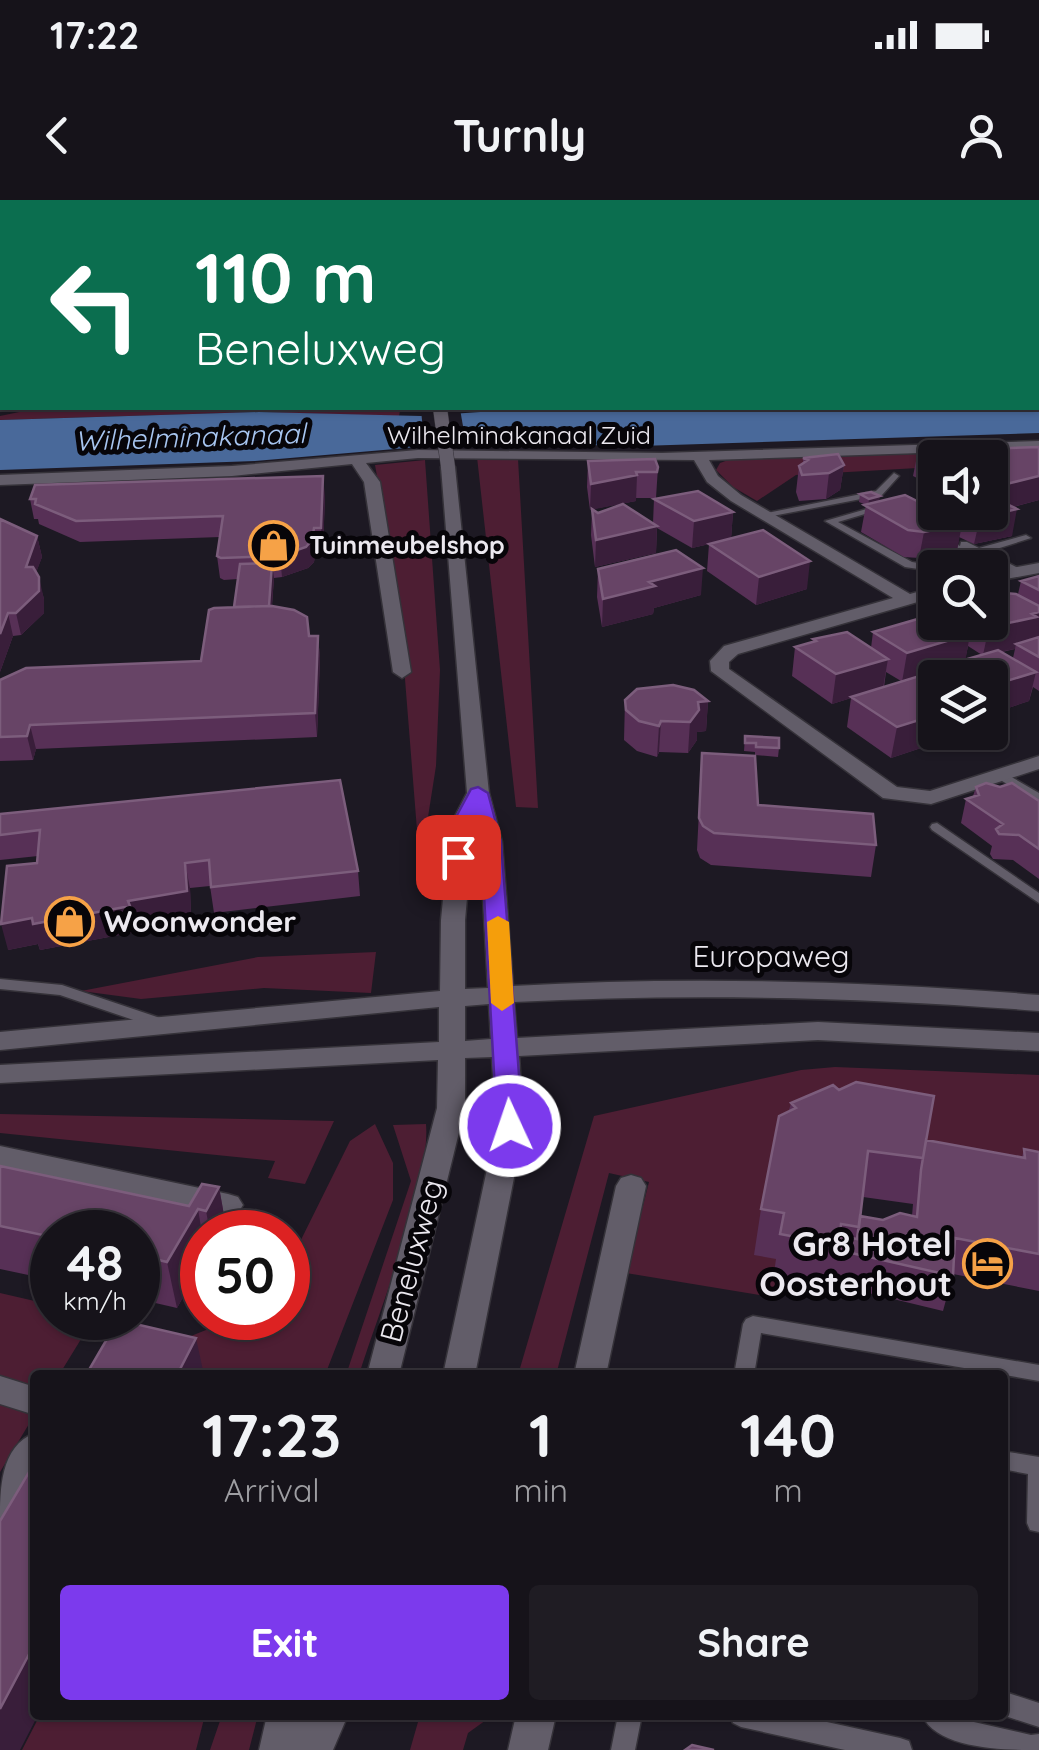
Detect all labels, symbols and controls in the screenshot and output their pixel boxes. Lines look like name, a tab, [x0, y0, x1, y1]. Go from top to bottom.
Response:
text: 17:22	[50, 11, 139, 59]
text: Turnly	[453, 107, 586, 163]
icon: back	[30, 108, 85, 163]
icon: person	[954, 108, 1009, 163]
text: 110 m	[195, 233, 377, 321]
icon: left	[30, 240, 160, 370]
text: Beneluxweg	[195, 320, 446, 376]
water label: Wilhelminakanaal	[74, 415, 310, 458]
street label: Wilhelminakanaal Zuid	[387, 419, 651, 450]
map controls	[918, 440, 1008, 750]
button: sound	[918, 440, 1008, 530]
shop icon: Tuinmeubelshop	[248, 519, 300, 571]
place label: Tuinmeubelshop	[309, 529, 505, 560]
button: search	[918, 550, 1008, 640]
button: layers	[918, 660, 1008, 750]
pin	[416, 815, 501, 900]
icon: arrive	[431, 830, 486, 885]
shop icon: Woonwonder	[43, 896, 95, 948]
place label: Woonwonder	[104, 902, 296, 940]
street label: Europaweg	[692, 937, 850, 975]
position arrow	[458, 1074, 562, 1178]
street label: Beneluxweg	[371, 1175, 451, 1346]
speed limit sign: 50	[180, 1210, 310, 1340]
place label: Gr8 Hotel Oosterhout	[759, 1221, 952, 1305]
text: 48	[67, 1231, 123, 1294]
hotel icon: Gr8 Hotel Oosterhout	[961, 1238, 1013, 1290]
text: km/h	[63, 1285, 127, 1316]
text: 17:23	[202, 1397, 341, 1472]
text: 1	[529, 1397, 552, 1472]
text: 140	[740, 1397, 836, 1472]
text: Arrival	[224, 1470, 320, 1510]
text: min	[514, 1470, 568, 1510]
text: m	[773, 1470, 803, 1510]
button: Exit	[60, 1585, 509, 1700]
button: Share	[529, 1585, 978, 1700]

